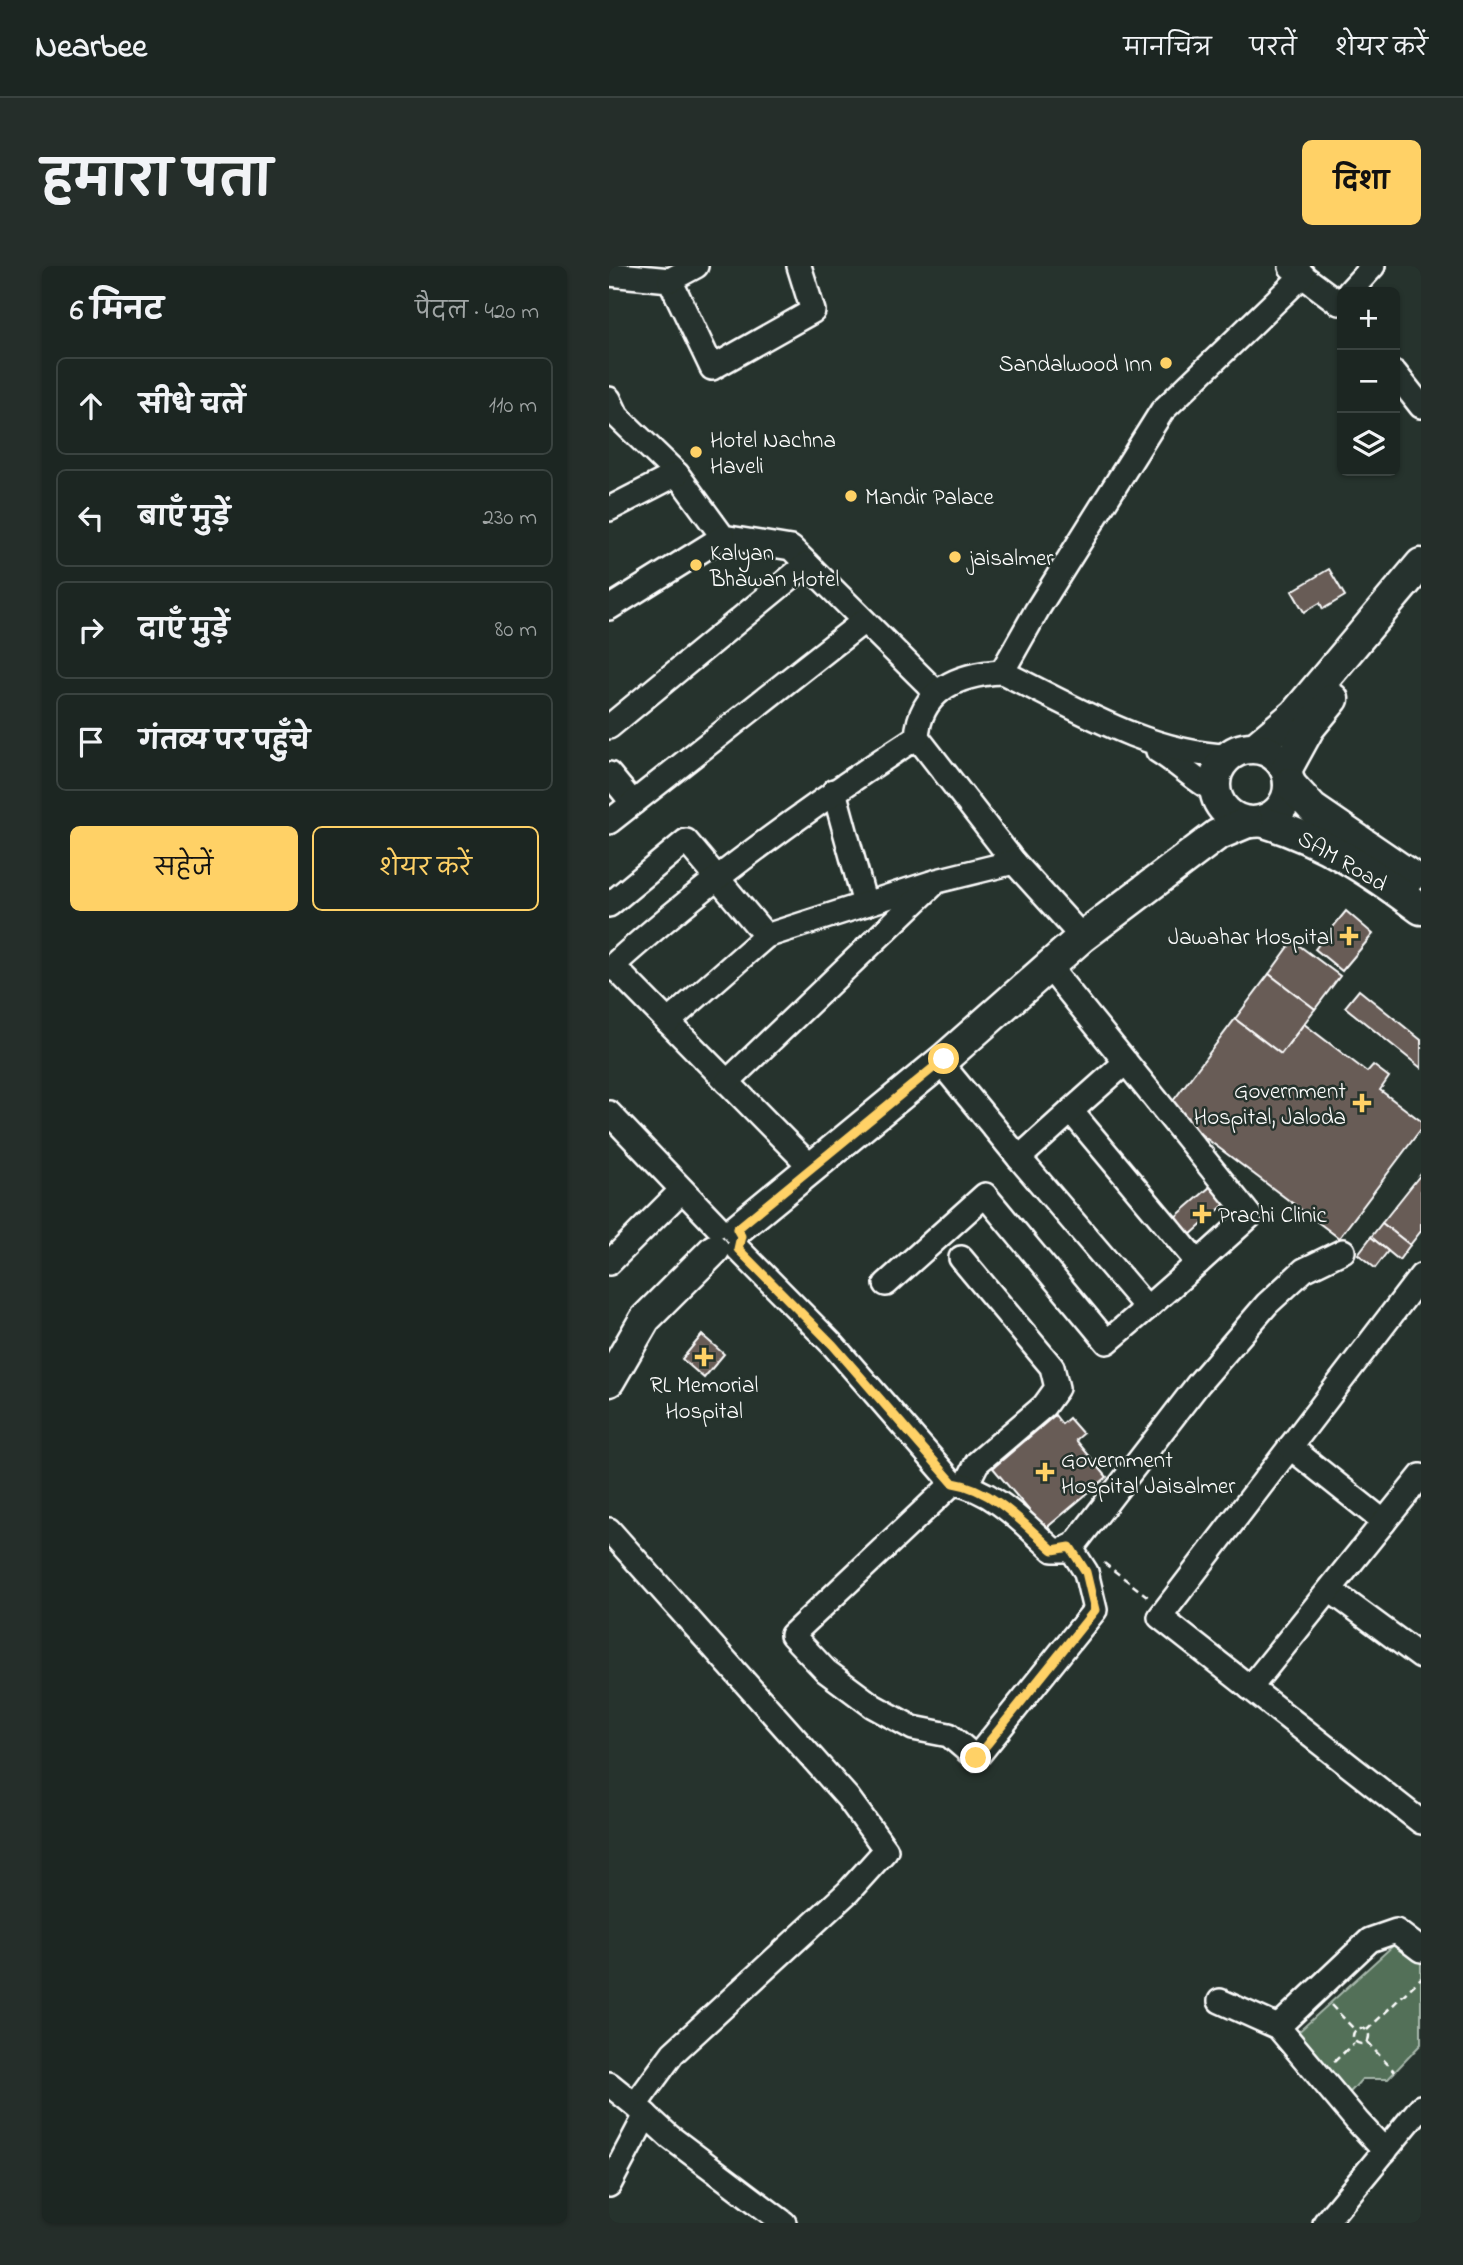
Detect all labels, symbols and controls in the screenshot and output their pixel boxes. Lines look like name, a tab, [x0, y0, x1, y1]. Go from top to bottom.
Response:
text: Nearbee	[35, 24, 147, 72]
text: मानचित्र	[1124, 32, 1212, 67]
text: परतें	[1250, 32, 1297, 67]
text: शेयर करें	[1335, 32, 1428, 67]
button: दिशा	[1302, 140, 1421, 225]
text: हमारा पता	[42, 147, 272, 219]
map controls	[1337, 287, 1400, 476]
button: +	[1337, 287, 1400, 350]
text: 6 मिनट	[70, 290, 164, 334]
text: पैदल · 420 m	[415, 296, 539, 329]
place label: Sandalwood Inn	[999, 349, 1152, 382]
button: −	[1337, 350, 1400, 413]
marker: Sandalwood Inn	[1158, 355, 1174, 371]
icon: ahead	[72, 387, 110, 425]
text: सीधे चलें	[139, 388, 245, 426]
text: 110 m	[489, 390, 537, 423]
button: layers	[1337, 413, 1400, 476]
place label: Hotel Nachna Haveli	[710, 425, 836, 484]
marker: Hotel Nachna Haveli	[688, 444, 704, 460]
place label: Mandir Palace	[865, 482, 995, 515]
marker: Mandir Palace	[843, 488, 859, 504]
icon: left	[72, 499, 110, 537]
text: बाएँ मुड़ें	[139, 500, 230, 538]
text: 230 m	[483, 502, 537, 535]
place label: Kalyan Bhawan Hotel	[709, 538, 839, 597]
place label: jaisalmer	[966, 543, 1054, 576]
marker: jaisalmer	[947, 549, 963, 565]
marker: Kalyan Bhawan Hotel	[688, 557, 704, 573]
icon: right	[72, 611, 110, 649]
text: दाएँ मुड़ें	[139, 612, 229, 650]
text: 80 m	[495, 614, 537, 647]
icon: arrive	[72, 723, 110, 761]
text: गंतव्य पर पहुँचे	[139, 724, 310, 762]
street label: SAM Road	[1291, 823, 1393, 901]
button: सहेजें	[70, 826, 298, 911]
button: शेयर करें	[312, 826, 539, 911]
place label: Jawahar Hospital	[1168, 922, 1333, 955]
marker: Jawahar Hospital	[1339, 926, 1359, 946]
route start	[928, 1043, 959, 1074]
place label: Government Hospital, Jaloda	[1194, 1076, 1346, 1135]
marker: Government Hospital, Jaloda	[1352, 1093, 1372, 1113]
place label: Prachi Clinic	[1218, 1200, 1328, 1233]
marker: Prachi Clinic	[1192, 1204, 1212, 1224]
marker: RL Memorial Hospital	[694, 1347, 714, 1367]
place label: RL Memorial Hospital	[650, 1370, 758, 1429]
place label: Government Hospital Jaisalmer	[1061, 1445, 1236, 1504]
marker: Government Hospital Jaisalmer	[1035, 1462, 1055, 1482]
route end	[960, 1742, 991, 1773]

